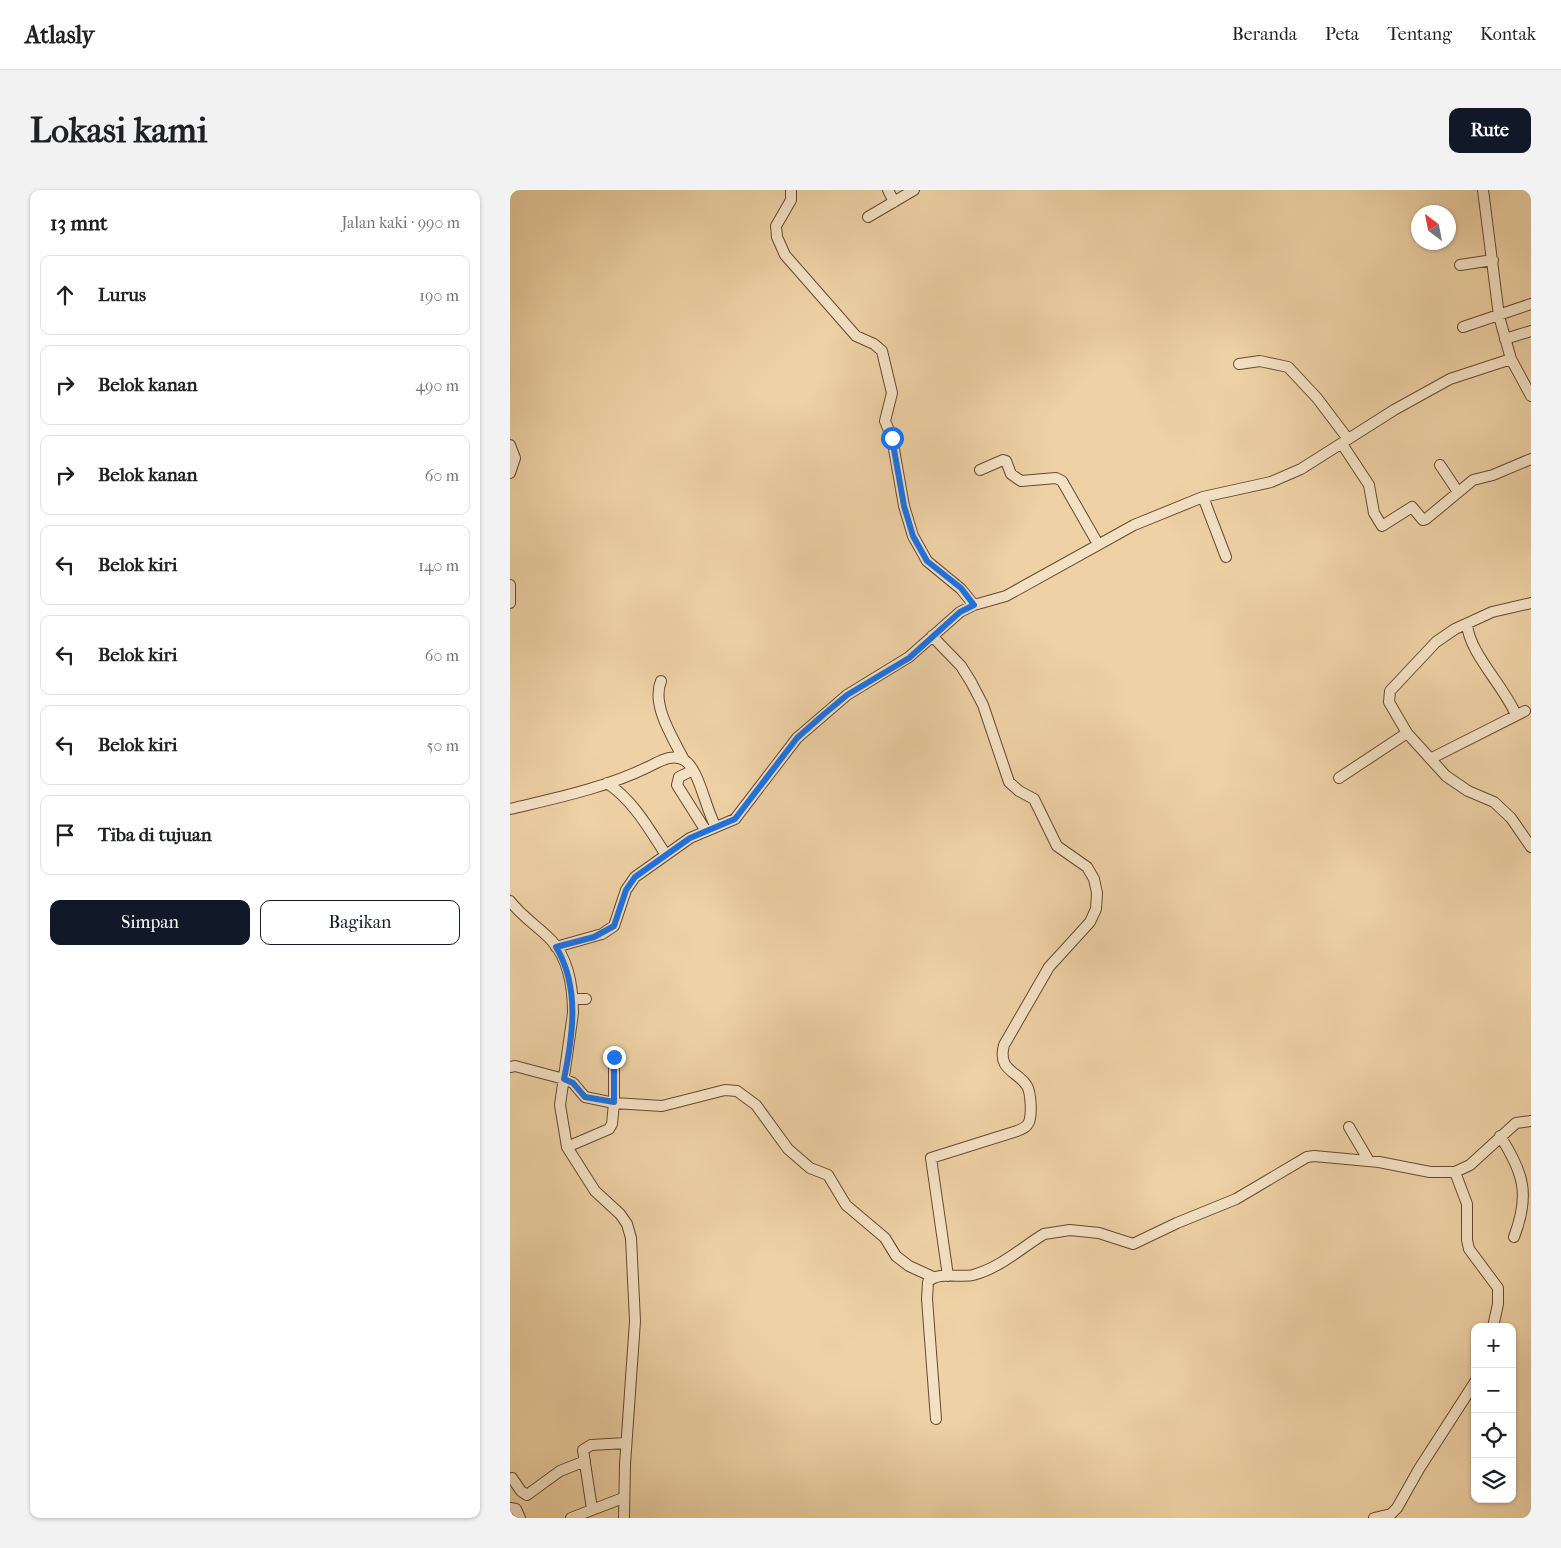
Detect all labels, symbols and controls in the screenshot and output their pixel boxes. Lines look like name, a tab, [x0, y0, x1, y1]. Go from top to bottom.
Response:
text: Atlasly	[25, 21, 94, 49]
text: Beranda	[1232, 24, 1297, 45]
text: Peta	[1325, 24, 1359, 45]
text: Tentang	[1387, 24, 1452, 45]
text: Kontak	[1480, 24, 1536, 45]
button: Rute	[1449, 108, 1531, 153]
text: Lokasi kami	[30, 110, 207, 151]
north arrow	[1411, 205, 1456, 250]
text: 13 mnt	[50, 211, 108, 235]
text: Jalan kaki · 990 m	[341, 213, 460, 232]
icon: ahead	[51, 281, 79, 309]
text: Lurus	[98, 284, 146, 306]
text: 190 m	[419, 286, 459, 305]
icon: right	[51, 371, 79, 399]
text: Belok kanan	[98, 374, 198, 396]
text: 490 m	[416, 376, 459, 395]
route start	[881, 427, 904, 450]
icon: right	[51, 461, 79, 489]
text: Belok kanan	[98, 464, 198, 486]
text: 60 m	[425, 466, 459, 485]
icon: left	[51, 551, 79, 579]
text: Belok kiri	[98, 554, 177, 576]
text: 140 m	[418, 556, 459, 575]
icon: left	[51, 641, 79, 669]
text: Belok kiri	[98, 644, 177, 666]
text: 60 m	[425, 646, 459, 665]
icon: left	[51, 731, 79, 759]
text: Belok kiri	[98, 734, 177, 756]
text: 50 m	[427, 736, 459, 755]
icon: arrive	[51, 821, 79, 849]
text: Tiba di tujuan	[98, 824, 212, 846]
button: Simpan	[50, 900, 250, 945]
button: Bagikan	[260, 900, 460, 945]
route end	[603, 1046, 626, 1069]
map controls	[1471, 1323, 1516, 1503]
button: +	[1471, 1323, 1516, 1368]
button: −	[1471, 1368, 1516, 1413]
button: locate	[1471, 1413, 1516, 1458]
button: layers	[1471, 1458, 1516, 1503]

